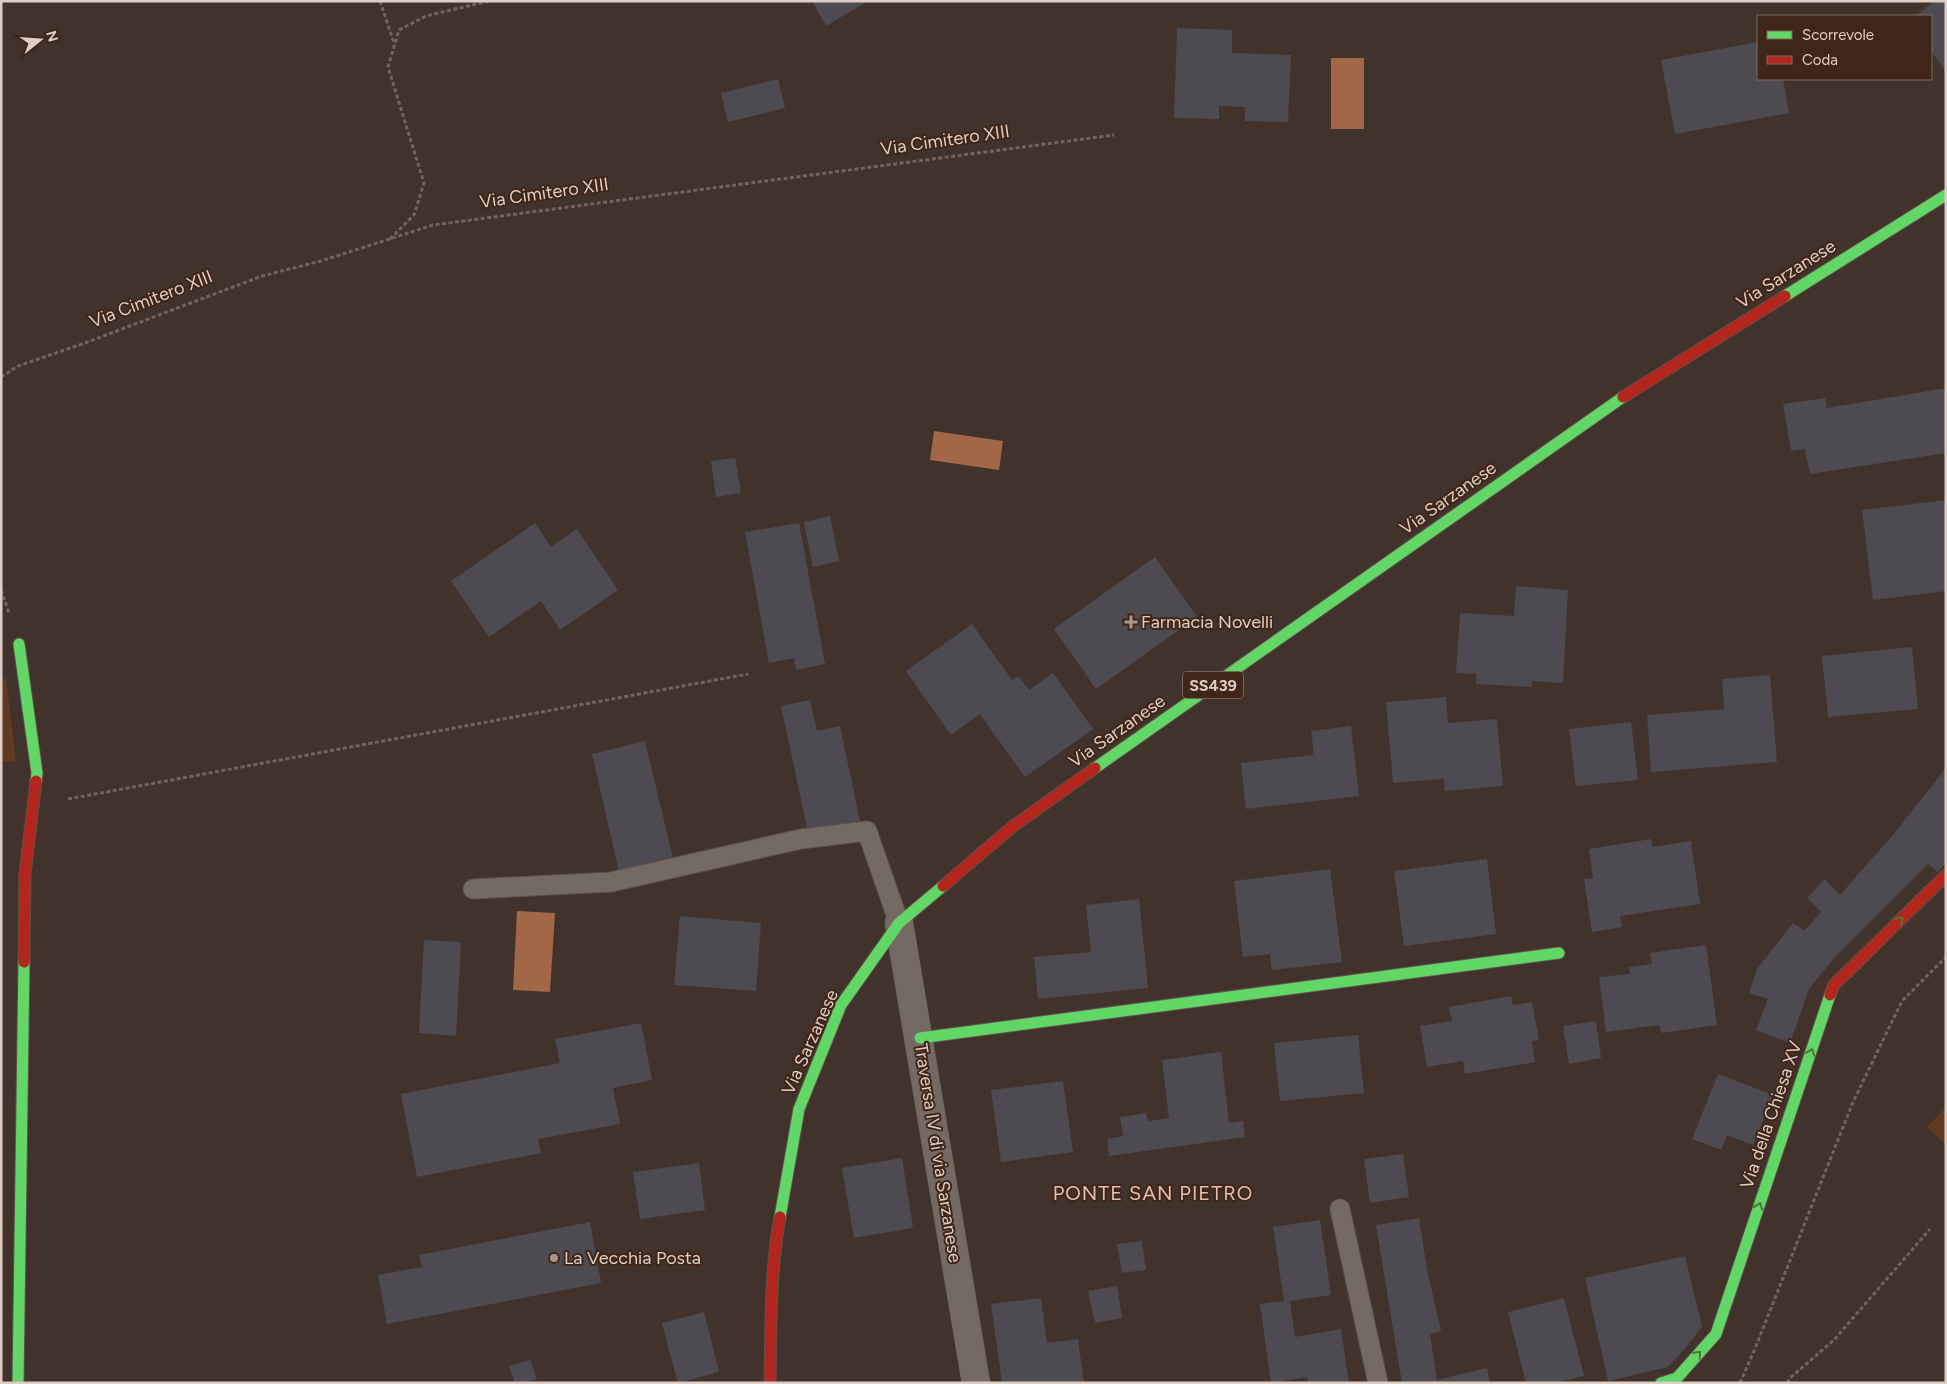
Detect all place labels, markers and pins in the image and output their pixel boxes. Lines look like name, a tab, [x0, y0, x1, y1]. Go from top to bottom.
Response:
place label: Farmacia Novelli	[1141, 611, 1273, 633]
marker: Farmacia Novelli	[1125, 616, 1137, 628]
place label: La Vecchia Posta	[564, 1247, 701, 1269]
marker: La Vecchia Posta	[548, 1252, 560, 1264]

